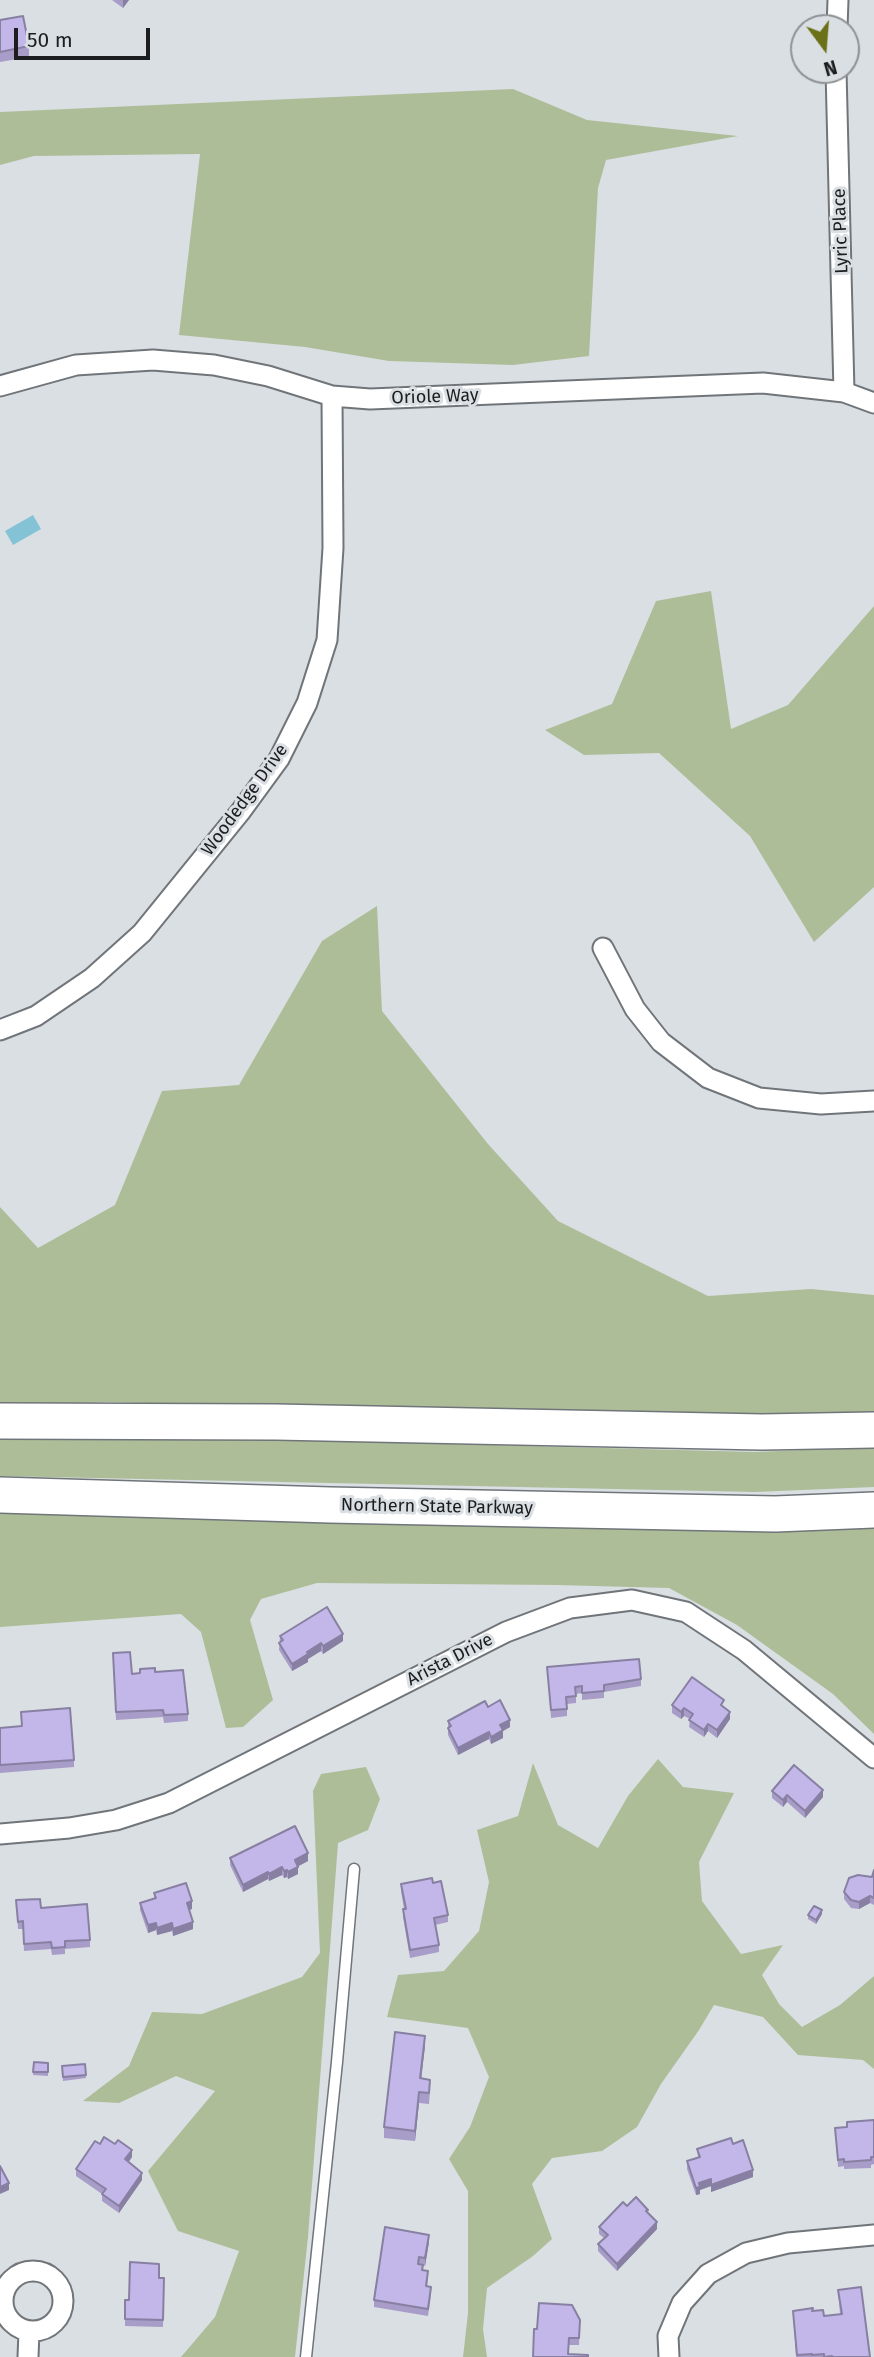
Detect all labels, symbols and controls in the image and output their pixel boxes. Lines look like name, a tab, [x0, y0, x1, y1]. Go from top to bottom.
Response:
scale bar	[18, 14, 154, 58]
north arrow	[790, 14, 860, 84]
text: 50 m	[27, 27, 73, 53]
text: N	[821, 55, 840, 81]
street label: Lyric Place	[829, 188, 853, 274]
street label: Oriole Way	[391, 385, 479, 409]
street label: Woodedge Drive	[197, 740, 293, 860]
street label: Northern State Parkway	[341, 1495, 533, 1519]
street label: Arista Drive	[403, 1629, 497, 1691]

